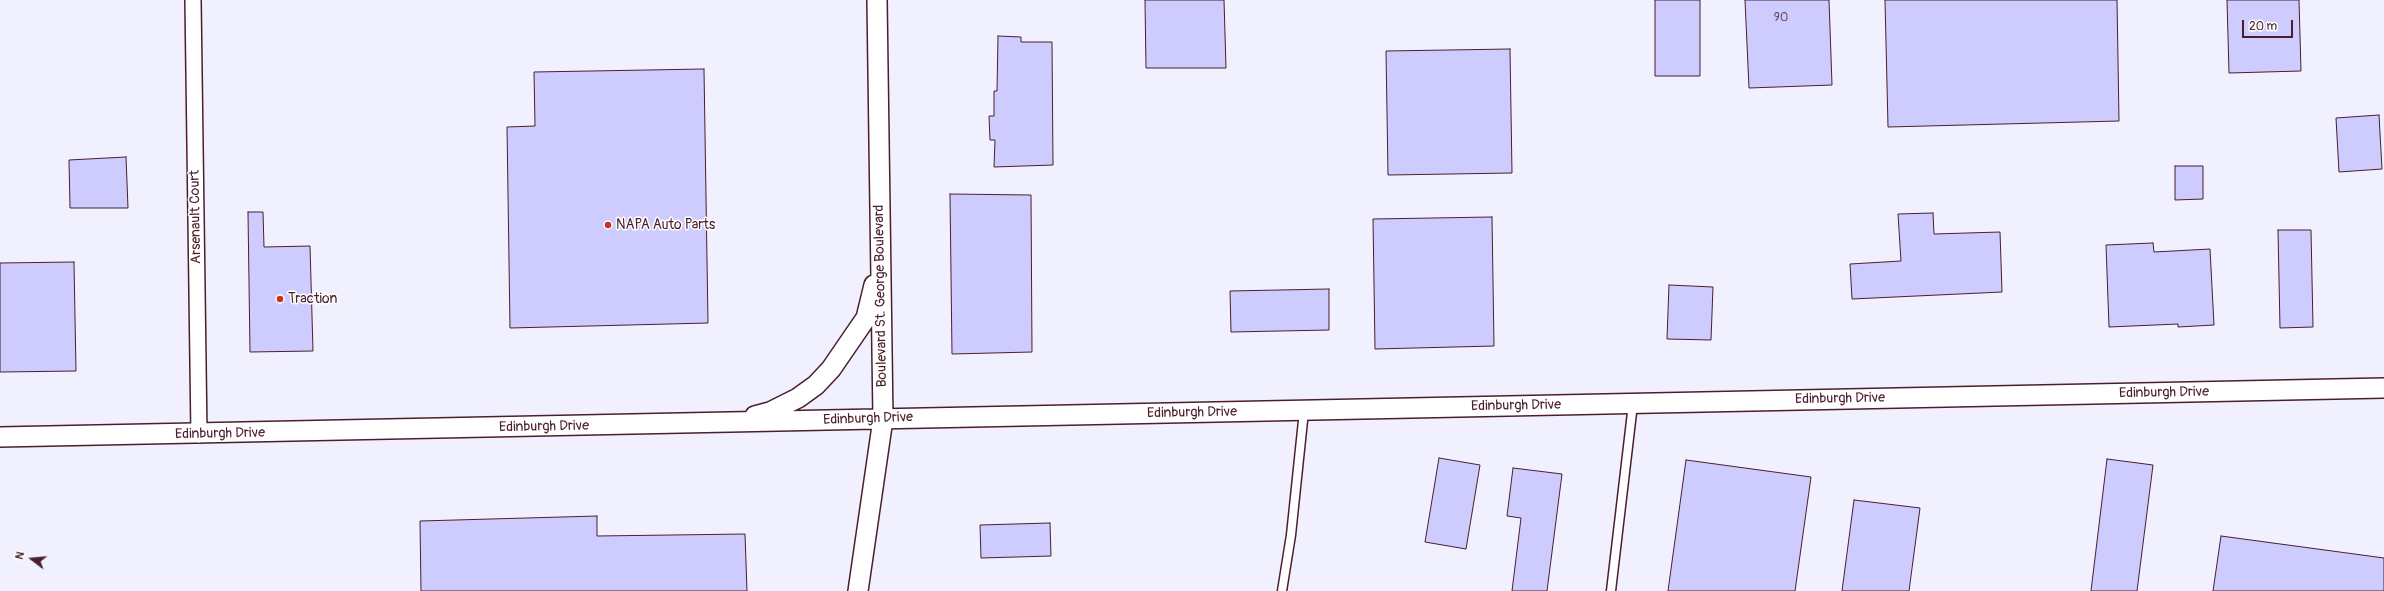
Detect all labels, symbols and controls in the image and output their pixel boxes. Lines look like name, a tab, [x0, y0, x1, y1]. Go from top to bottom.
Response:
house number: 90	[1774, 11, 1788, 25]
scale bar	[2244, 12, 2295, 38]
text: 20 m	[2249, 19, 2277, 34]
street label: Arsenault Court	[187, 170, 205, 264]
street label: Boulevard St. George Boulevard	[871, 204, 891, 388]
place label: NAPA Auto Parts	[616, 217, 715, 233]
marker: NAPA Auto Parts	[603, 220, 613, 230]
place label: Traction	[288, 291, 337, 307]
marker: Traction	[275, 294, 285, 304]
street label: Edinburgh Drive	[2119, 384, 2209, 402]
street label: Edinburgh Drive	[1795, 390, 1885, 408]
street label: Edinburgh Drive	[1471, 397, 1561, 415]
street label: Edinburgh Drive	[1147, 404, 1237, 422]
street label: Edinburgh Drive	[823, 409, 913, 429]
street label: Edinburgh Drive	[499, 418, 589, 436]
street label: Edinburgh Drive	[175, 425, 265, 443]
north arrow	[12, 539, 52, 579]
text: N	[13, 550, 27, 561]

